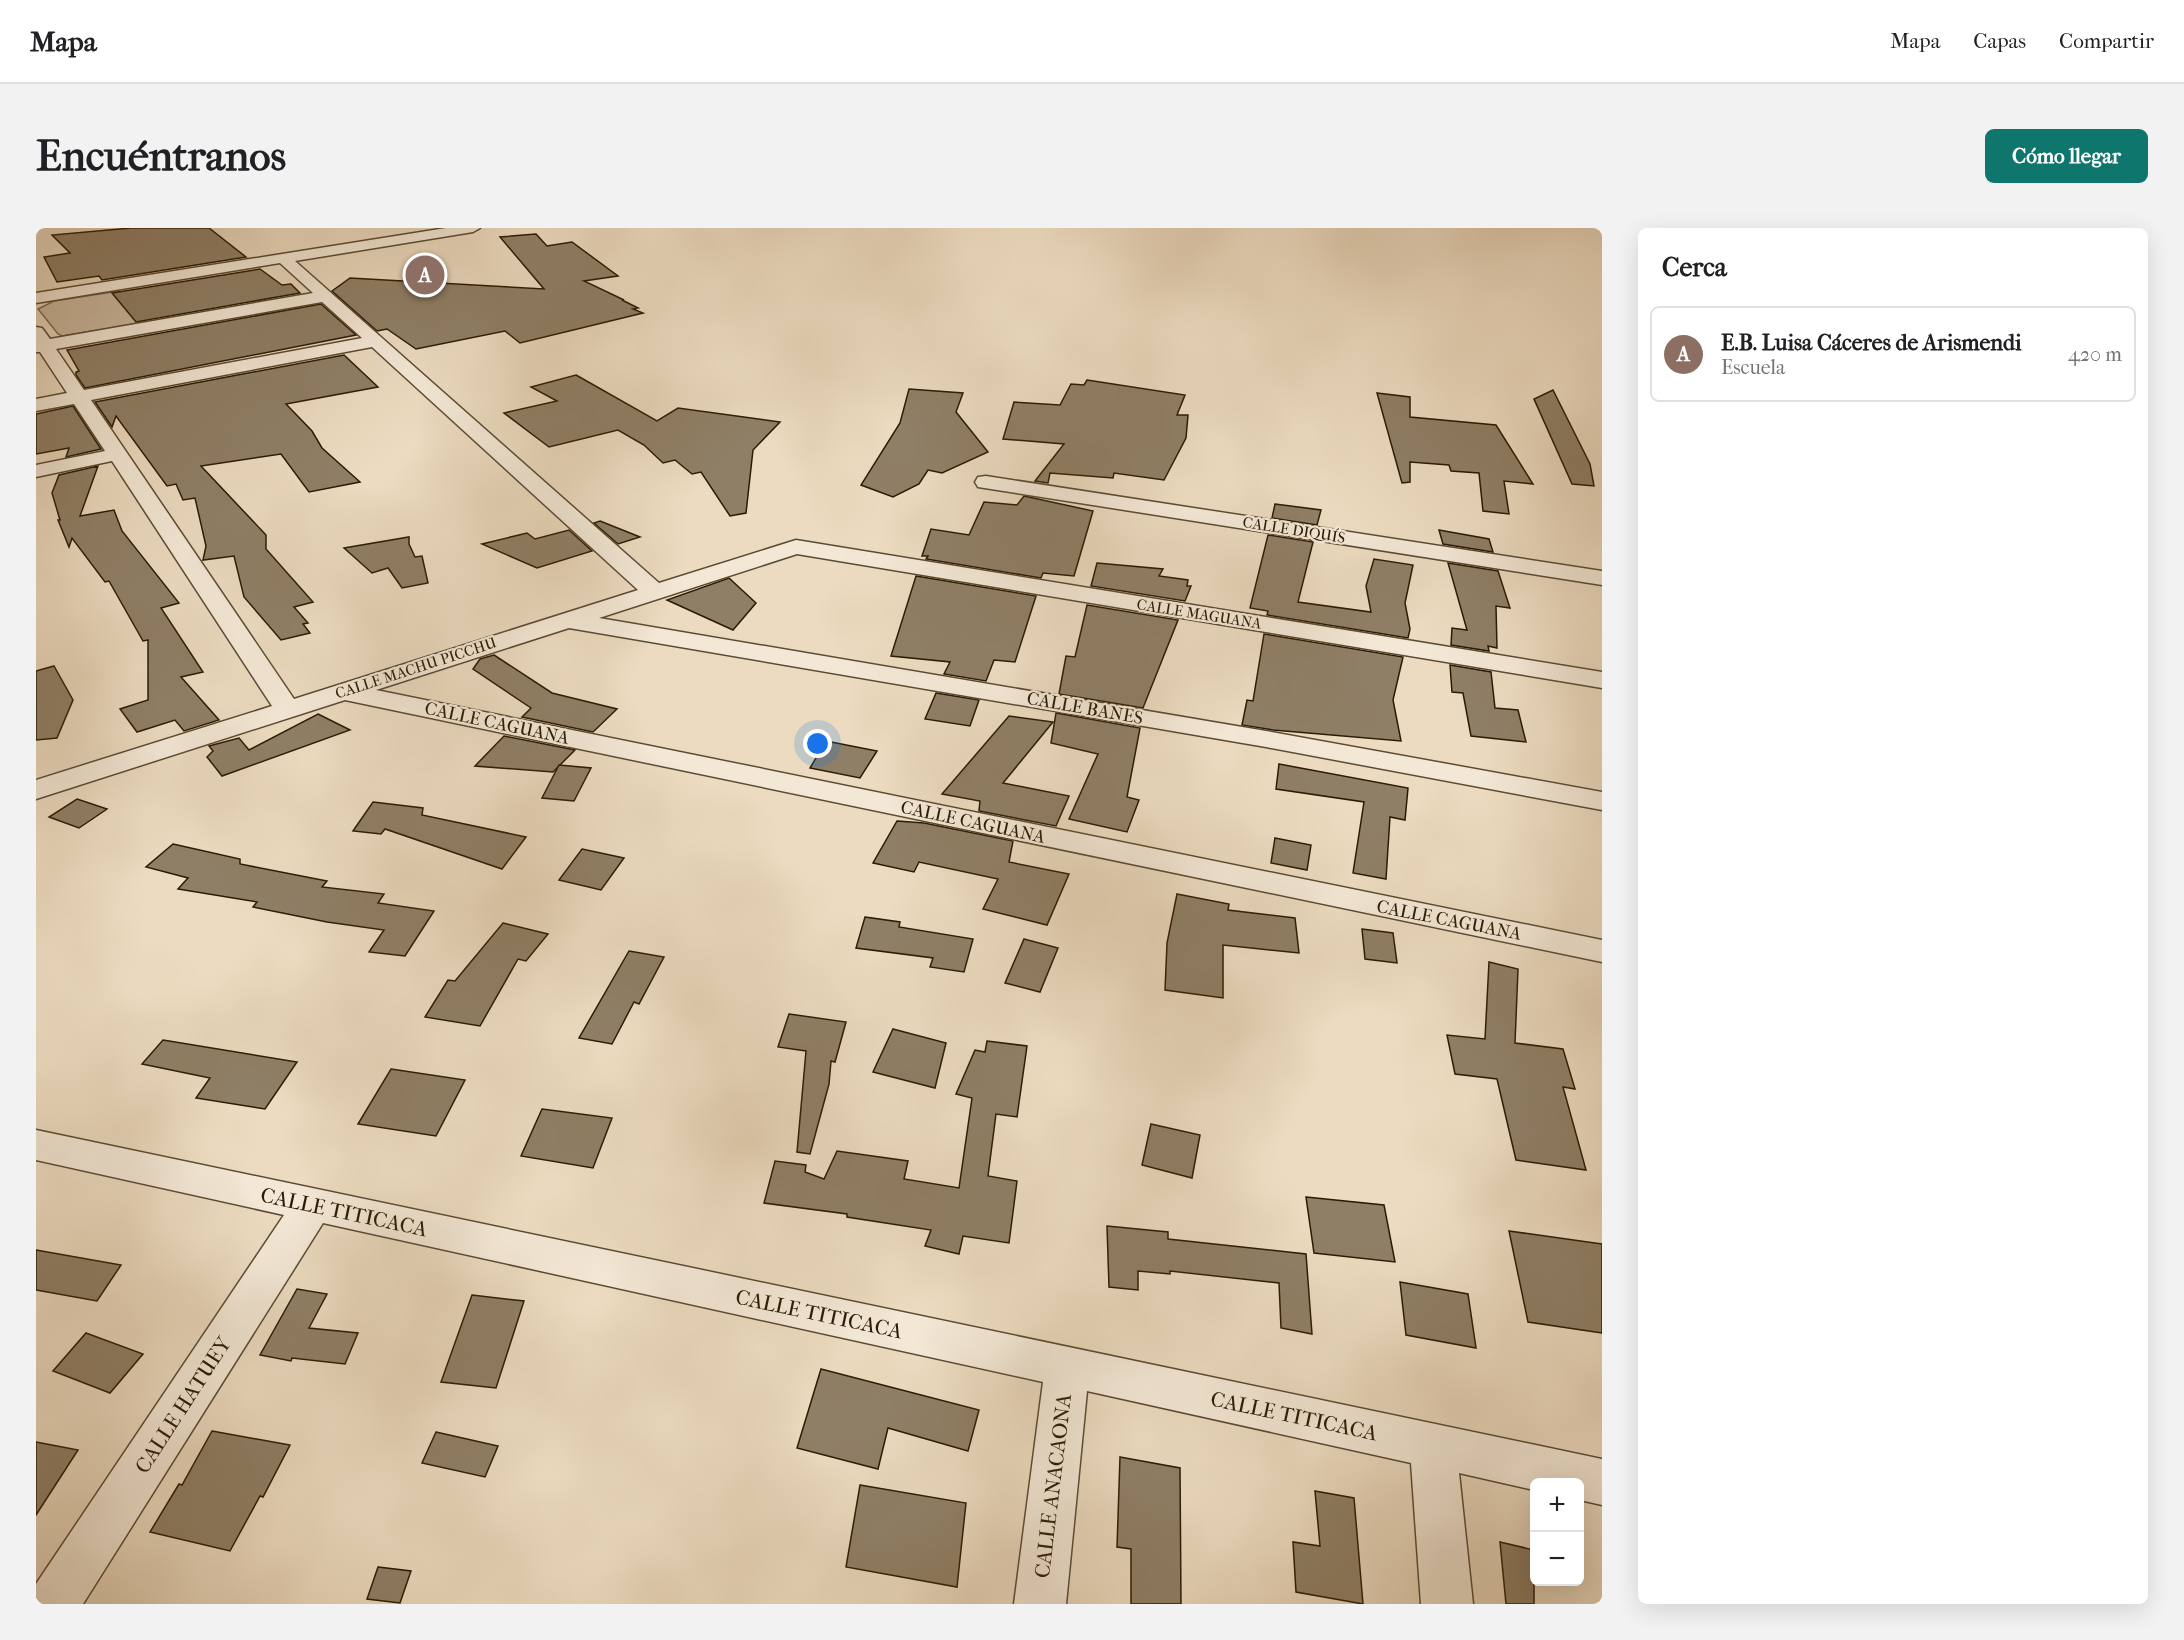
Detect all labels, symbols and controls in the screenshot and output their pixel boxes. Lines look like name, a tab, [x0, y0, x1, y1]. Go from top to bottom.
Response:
text: Mapa	[30, 25, 97, 58]
text: Mapa	[1890, 29, 1940, 53]
text: Capas	[1973, 29, 2026, 53]
text: Compartir	[2059, 29, 2154, 53]
button: Cómo llegar	[1985, 129, 2148, 183]
text: Encuéntranos	[36, 132, 286, 181]
pin: A	[406, 252, 444, 298]
text: Cerca	[1662, 252, 1727, 283]
text: E.B. Luisa Cáceres de Arismendi	[1721, 330, 2022, 356]
text: A	[1677, 343, 1690, 366]
text: 420 m	[2068, 343, 2122, 366]
text: Escuela	[1721, 356, 1785, 379]
street label: CALLE DIQUÍS	[1241, 513, 1347, 547]
street label: CALLE MAGUANA	[1135, 595, 1263, 633]
street label: CALLE MACHU PICCHU	[333, 633, 499, 703]
street label: CALLE BANES	[1025, 688, 1145, 729]
street label: CALLE CAGUANA	[423, 698, 571, 749]
your location	[803, 729, 832, 758]
street label: CALLE CAGUANA	[899, 797, 1047, 848]
street label: CALLE CAGUANA	[1375, 896, 1523, 945]
street label: CALLE TITICACA	[258, 1183, 430, 1241]
street label: CALLE TITICACA	[733, 1285, 905, 1343]
street label: CALLE HATUEY	[130, 1332, 236, 1478]
street label: CALLE TITICACA	[1208, 1387, 1380, 1445]
street label: CALLE ANACAONA	[1030, 1392, 1076, 1579]
map controls	[1530, 1478, 1584, 1586]
button: +	[1530, 1478, 1584, 1532]
button: −	[1530, 1532, 1584, 1586]

